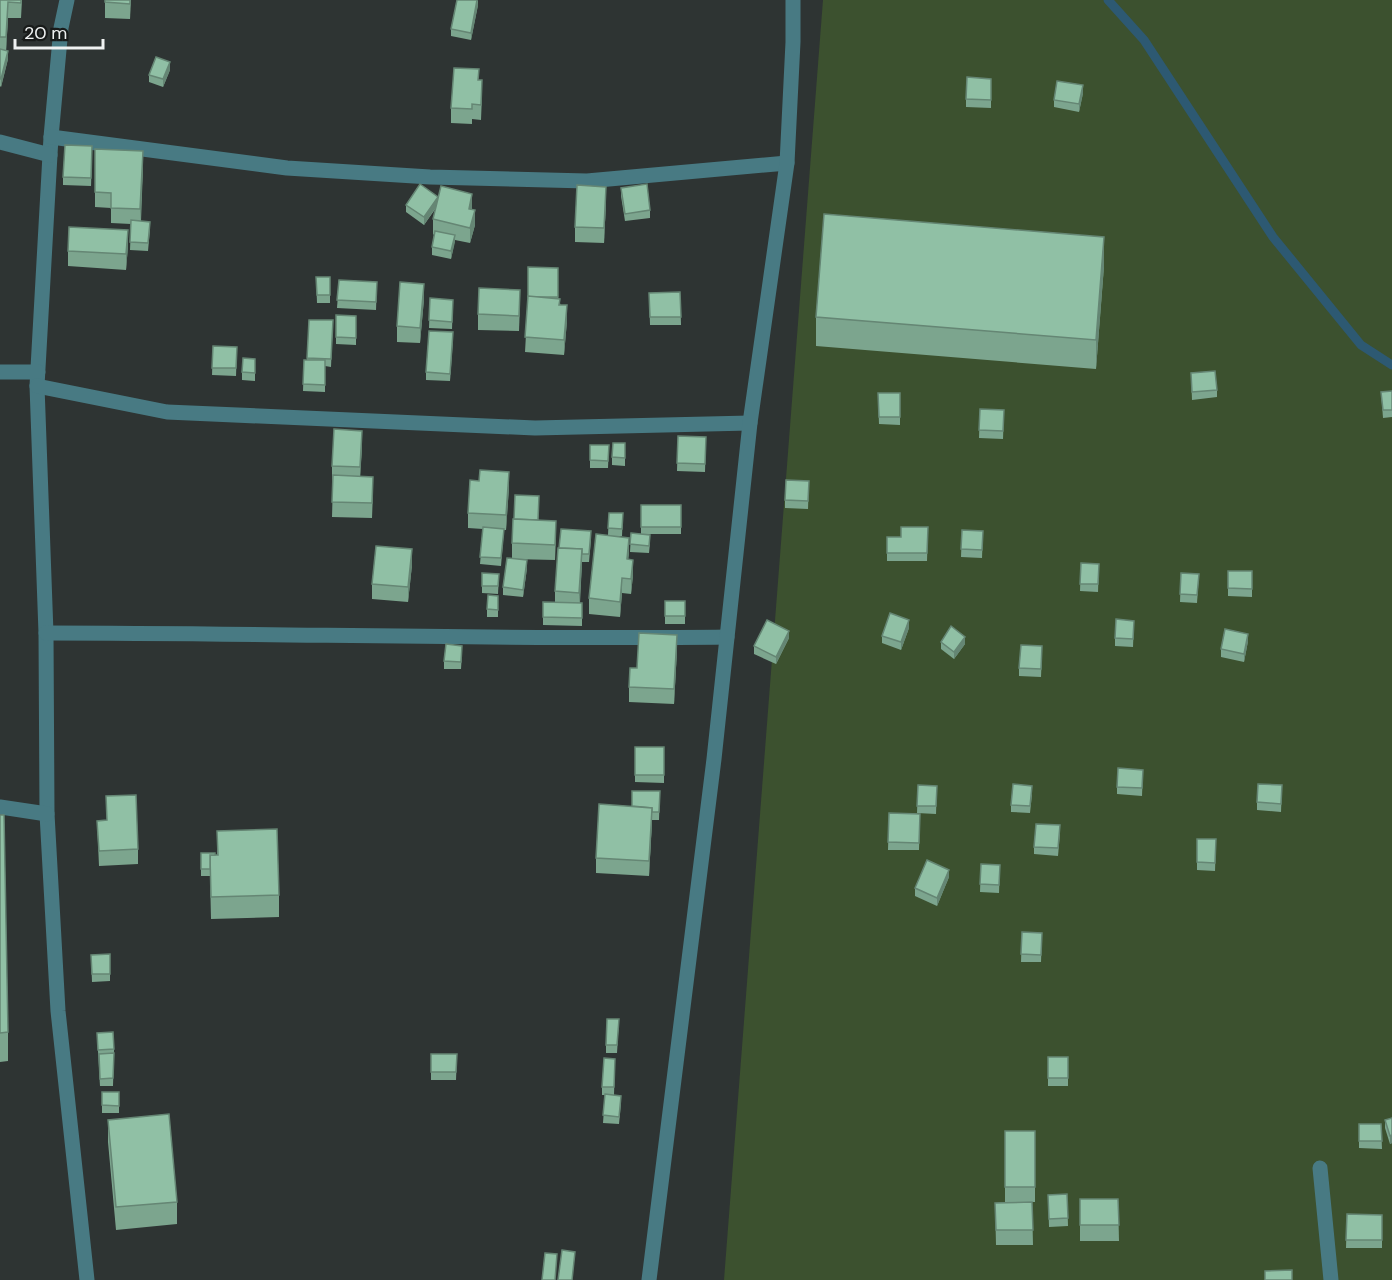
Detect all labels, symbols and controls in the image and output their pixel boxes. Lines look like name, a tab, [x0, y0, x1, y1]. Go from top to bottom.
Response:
scale bar	[15, 12, 104, 50]
text: 20 m	[24, 21, 67, 45]

